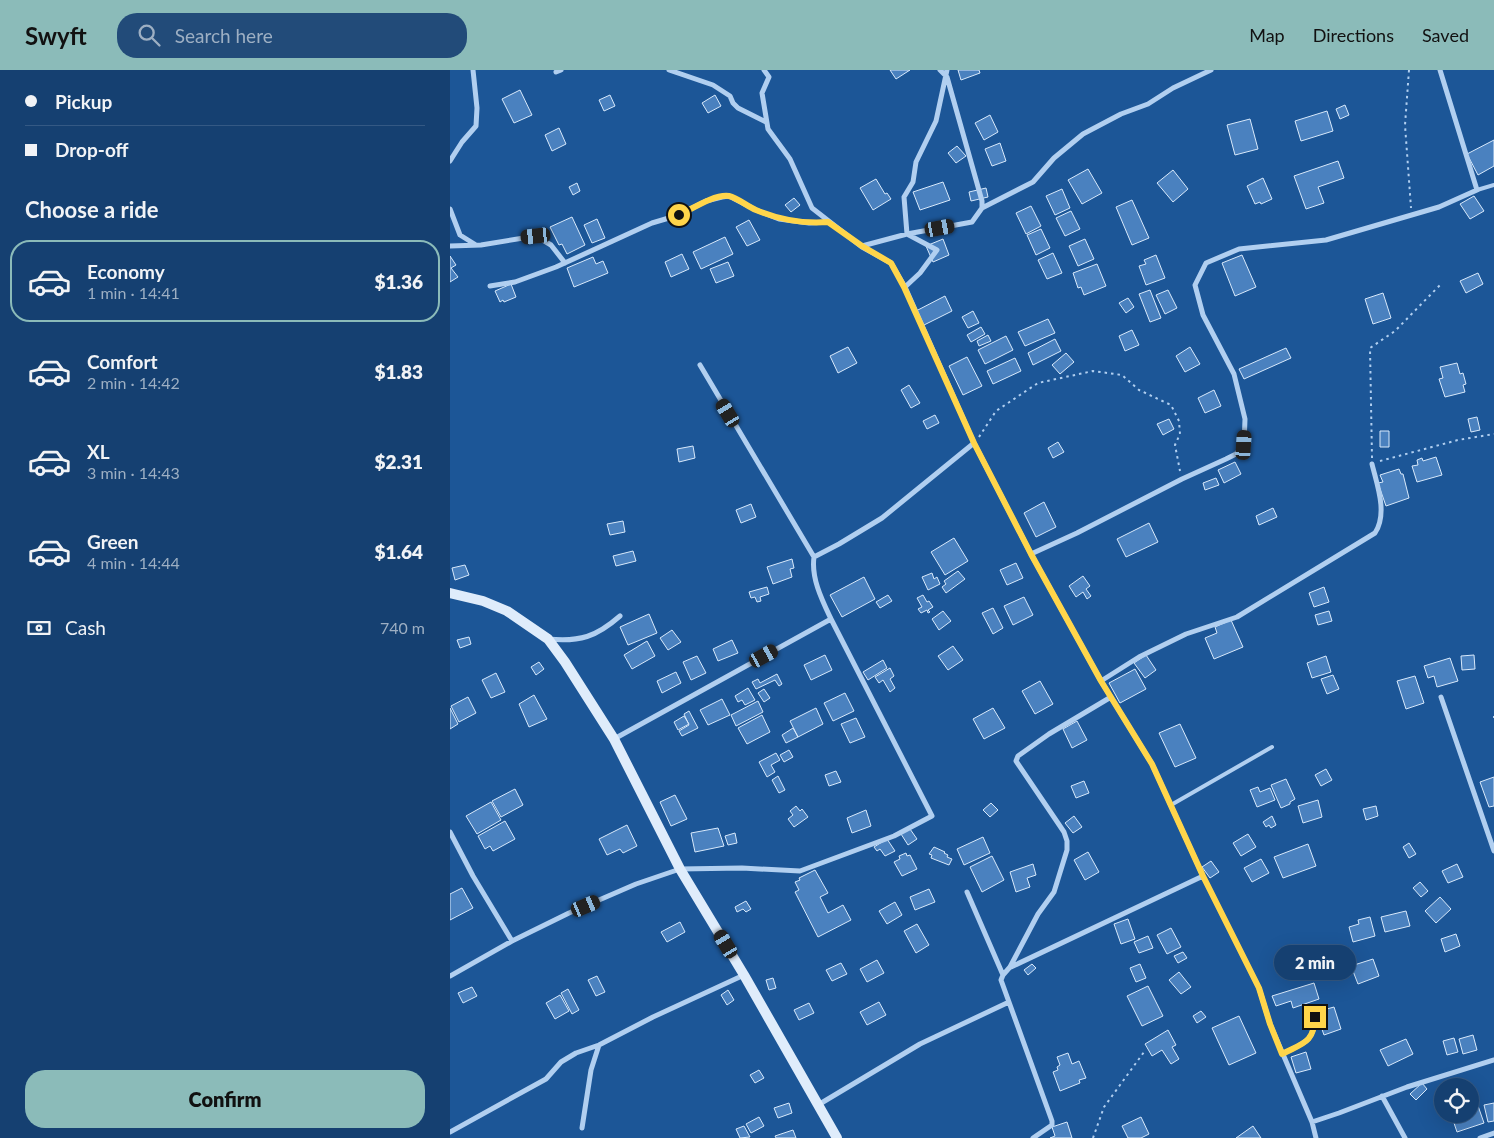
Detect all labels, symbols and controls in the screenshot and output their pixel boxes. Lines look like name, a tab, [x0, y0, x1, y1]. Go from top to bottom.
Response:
search box	[117, 13, 467, 58]
text: Swyft	[25, 21, 87, 50]
icon: search	[135, 21, 163, 49]
text: Search here	[175, 24, 273, 47]
text: Map	[1249, 24, 1285, 46]
text: Directions	[1313, 24, 1394, 46]
text: Saved	[1422, 24, 1469, 46]
text: Pickup	[55, 90, 112, 113]
text: Drop-off	[55, 138, 129, 161]
text: Choose a ride	[25, 196, 159, 223]
route start	[668, 204, 690, 226]
car	[923, 218, 956, 238]
car	[520, 227, 551, 245]
icon: car	[27, 259, 72, 304]
text: Economy	[87, 260, 165, 283]
text: $1.36	[374, 270, 423, 293]
text: 1 min · 14:41	[87, 283, 180, 302]
icon: car	[27, 349, 72, 394]
text: Comfort	[87, 350, 158, 373]
text: $1.83	[374, 360, 423, 383]
text: 2 min · 14:42	[87, 373, 180, 392]
car	[713, 396, 742, 430]
car	[1235, 430, 1252, 460]
icon: car	[27, 439, 72, 484]
text: XL	[87, 440, 110, 463]
text: $2.31	[374, 450, 423, 473]
text: 3 min · 14:43	[87, 463, 180, 482]
icon: car	[27, 529, 72, 574]
text: Green	[87, 530, 138, 553]
text: $1.64	[374, 540, 423, 563]
text: 4 min · 14:44	[87, 553, 180, 572]
icon: cash	[25, 614, 53, 642]
text: Cash	[65, 616, 106, 639]
text: 740 m	[380, 618, 425, 637]
car	[747, 642, 780, 670]
car	[569, 893, 602, 919]
car	[711, 927, 740, 961]
callout: 2 min	[1274, 944, 1356, 980]
text: 2 min	[1295, 953, 1335, 972]
route end	[1304, 1006, 1326, 1028]
button: Confirm	[25, 1070, 425, 1128]
map controls	[1434, 1078, 1479, 1123]
button: locate	[1434, 1078, 1479, 1123]

